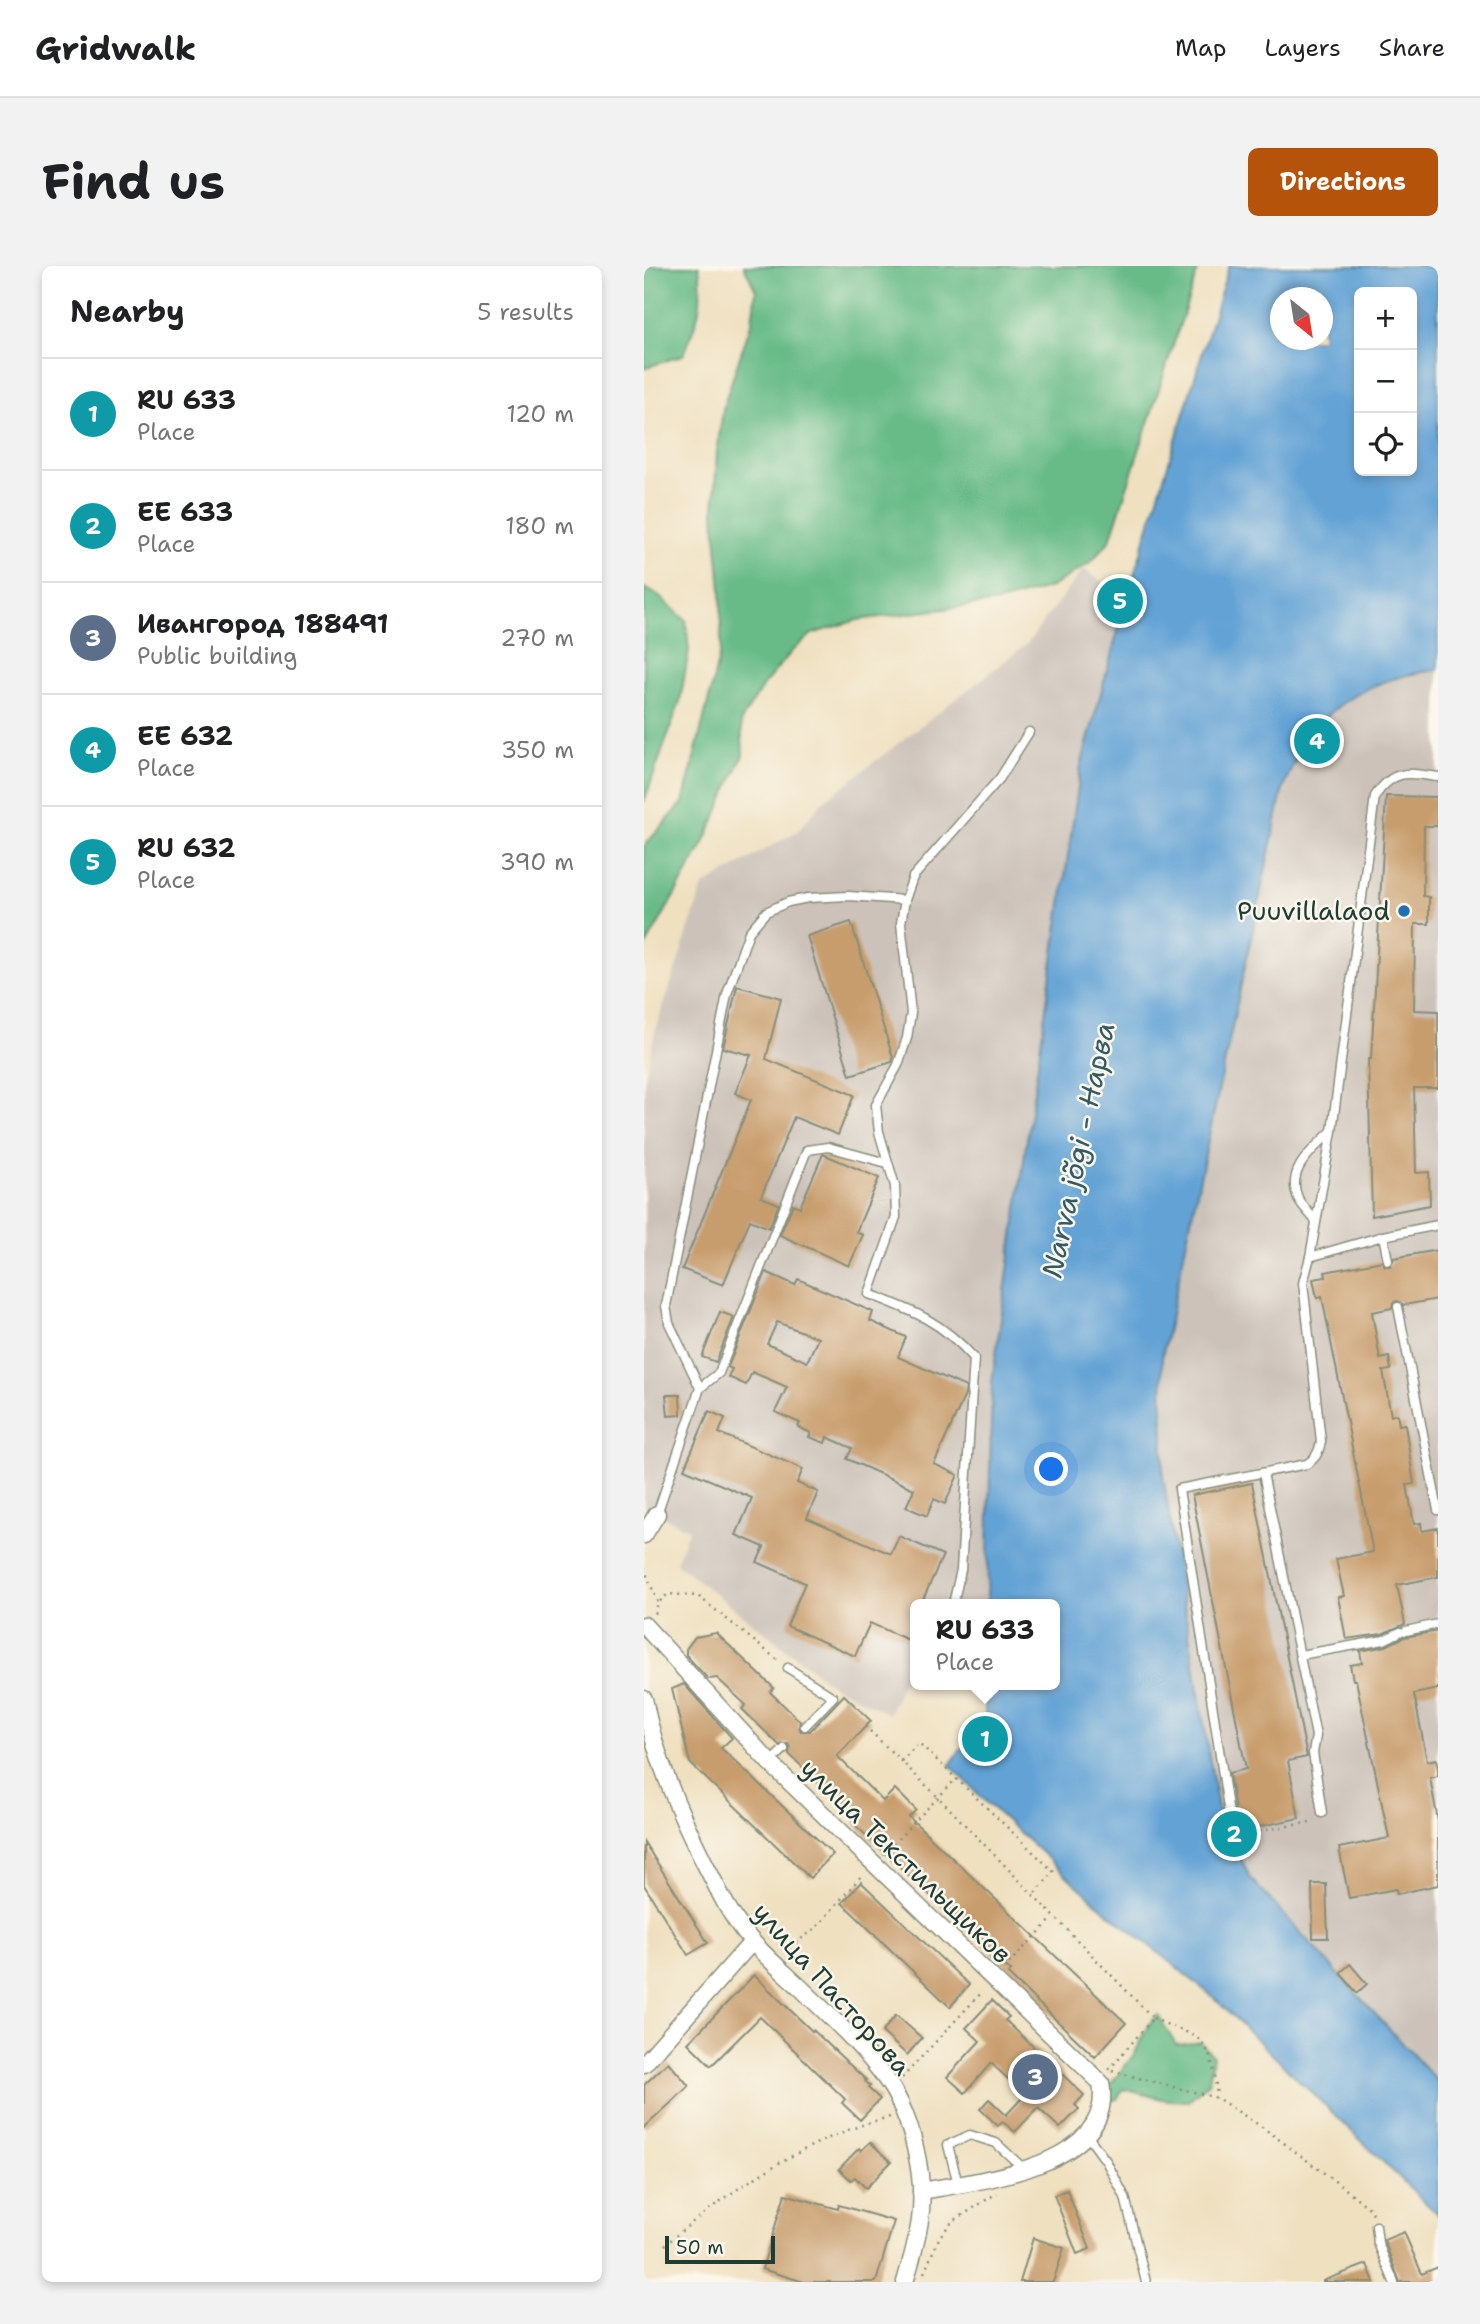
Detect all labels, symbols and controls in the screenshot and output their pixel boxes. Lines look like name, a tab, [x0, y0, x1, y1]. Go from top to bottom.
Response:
text: Gridwalk	[35, 26, 196, 71]
text: Map	[1175, 32, 1226, 64]
text: Layers	[1264, 32, 1341, 64]
text: Share	[1379, 32, 1445, 64]
button: Directions	[1248, 148, 1438, 216]
text: Find us	[42, 149, 225, 215]
north arrow	[1270, 287, 1333, 350]
map controls	[1354, 287, 1417, 476]
button: +	[1354, 287, 1417, 350]
text: Nearby	[70, 291, 185, 332]
text: 5 results	[477, 297, 574, 327]
button: −	[1354, 350, 1417, 413]
text: RU 633	[137, 382, 236, 417]
text: 1	[88, 399, 98, 429]
text: 120 m	[506, 399, 574, 429]
button: locate	[1354, 413, 1417, 476]
text: Place	[137, 417, 196, 447]
text: EE 633	[137, 494, 233, 529]
text: 2	[85, 511, 101, 541]
text: 180 m	[505, 511, 574, 541]
text: Place	[137, 529, 196, 559]
pin: 5	[1097, 575, 1143, 627]
text: Ивангород 188491	[137, 606, 389, 641]
text: 3	[85, 623, 101, 653]
text: 270 m	[500, 623, 574, 653]
text: Public building	[137, 641, 297, 671]
pin: 4	[1294, 715, 1340, 767]
text: EE 632	[137, 718, 233, 753]
text: 4	[85, 735, 101, 765]
text: 350 m	[501, 735, 574, 765]
text: Place	[137, 753, 196, 783]
text: RU 632	[137, 830, 236, 865]
text: 5	[86, 847, 100, 877]
text: 390 m	[500, 847, 574, 877]
text: Place	[137, 865, 196, 895]
place label: Puuvillalaod	[1237, 893, 1390, 928]
marker: Puuvillalaod	[1396, 903, 1412, 919]
water label: Narva jõgi - Нарва	[1032, 1019, 1124, 1281]
your location	[1034, 1452, 1068, 1486]
popup	[910, 1599, 1060, 1690]
text: RU 633	[936, 1612, 1034, 1647]
text: Place	[936, 1647, 994, 1677]
pin: 1	[962, 1713, 1008, 1765]
street label: улица Текстильщиков	[793, 1751, 1019, 1971]
pin: 2	[1211, 1808, 1257, 1860]
street label: улица Пасторова	[745, 1895, 919, 2083]
pin: 3	[1012, 2051, 1058, 2103]
scale bar	[665, 2233, 775, 2265]
text: 50 m	[676, 2235, 724, 2260]

